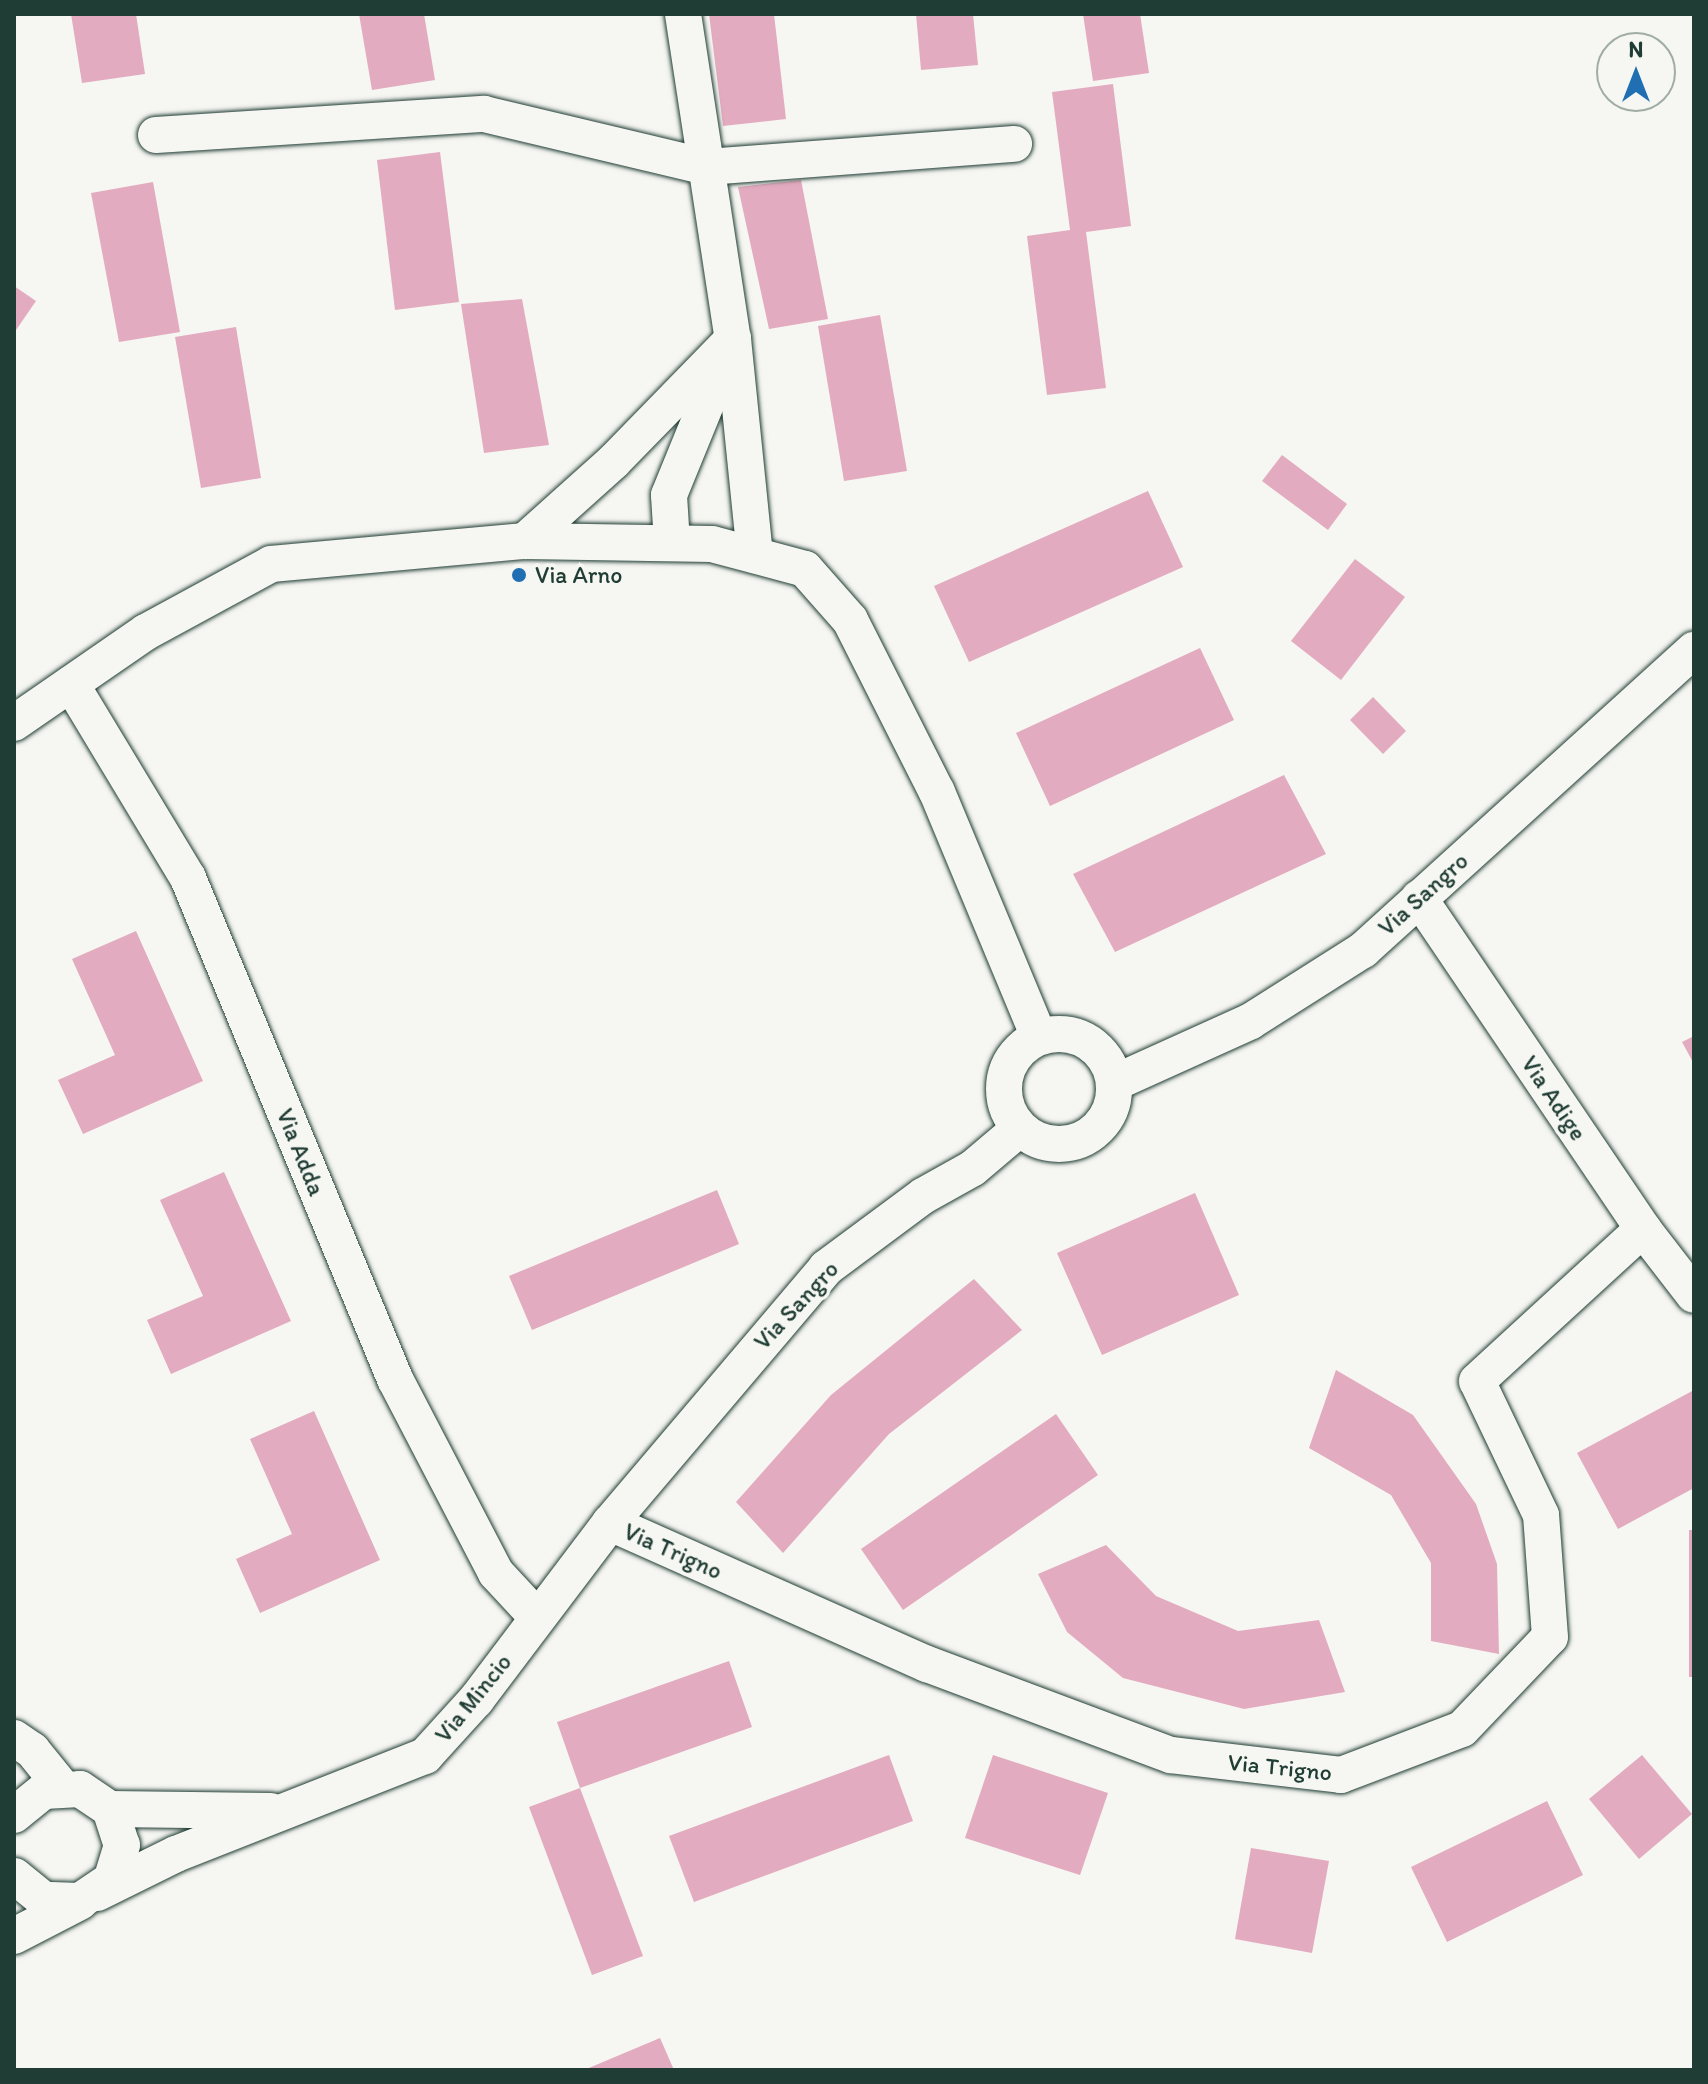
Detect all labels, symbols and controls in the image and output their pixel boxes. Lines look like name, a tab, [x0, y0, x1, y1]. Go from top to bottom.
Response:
north arrow	[1596, 32, 1676, 112]
text: N	[1629, 36, 1643, 63]
place label: Via Arno	[535, 561, 622, 589]
marker: Via Arno	[510, 566, 528, 584]
street label: Via Sangro	[1372, 846, 1474, 942]
street label: Via Adige	[1515, 1050, 1593, 1146]
street label: Via Adda	[271, 1104, 331, 1200]
street label: Via Sangro	[748, 1255, 844, 1355]
street label: Via Trigno	[620, 1517, 726, 1585]
street label: Via Mincio	[429, 1648, 517, 1748]
street label: Via Trigno	[1227, 1747, 1333, 1787]

